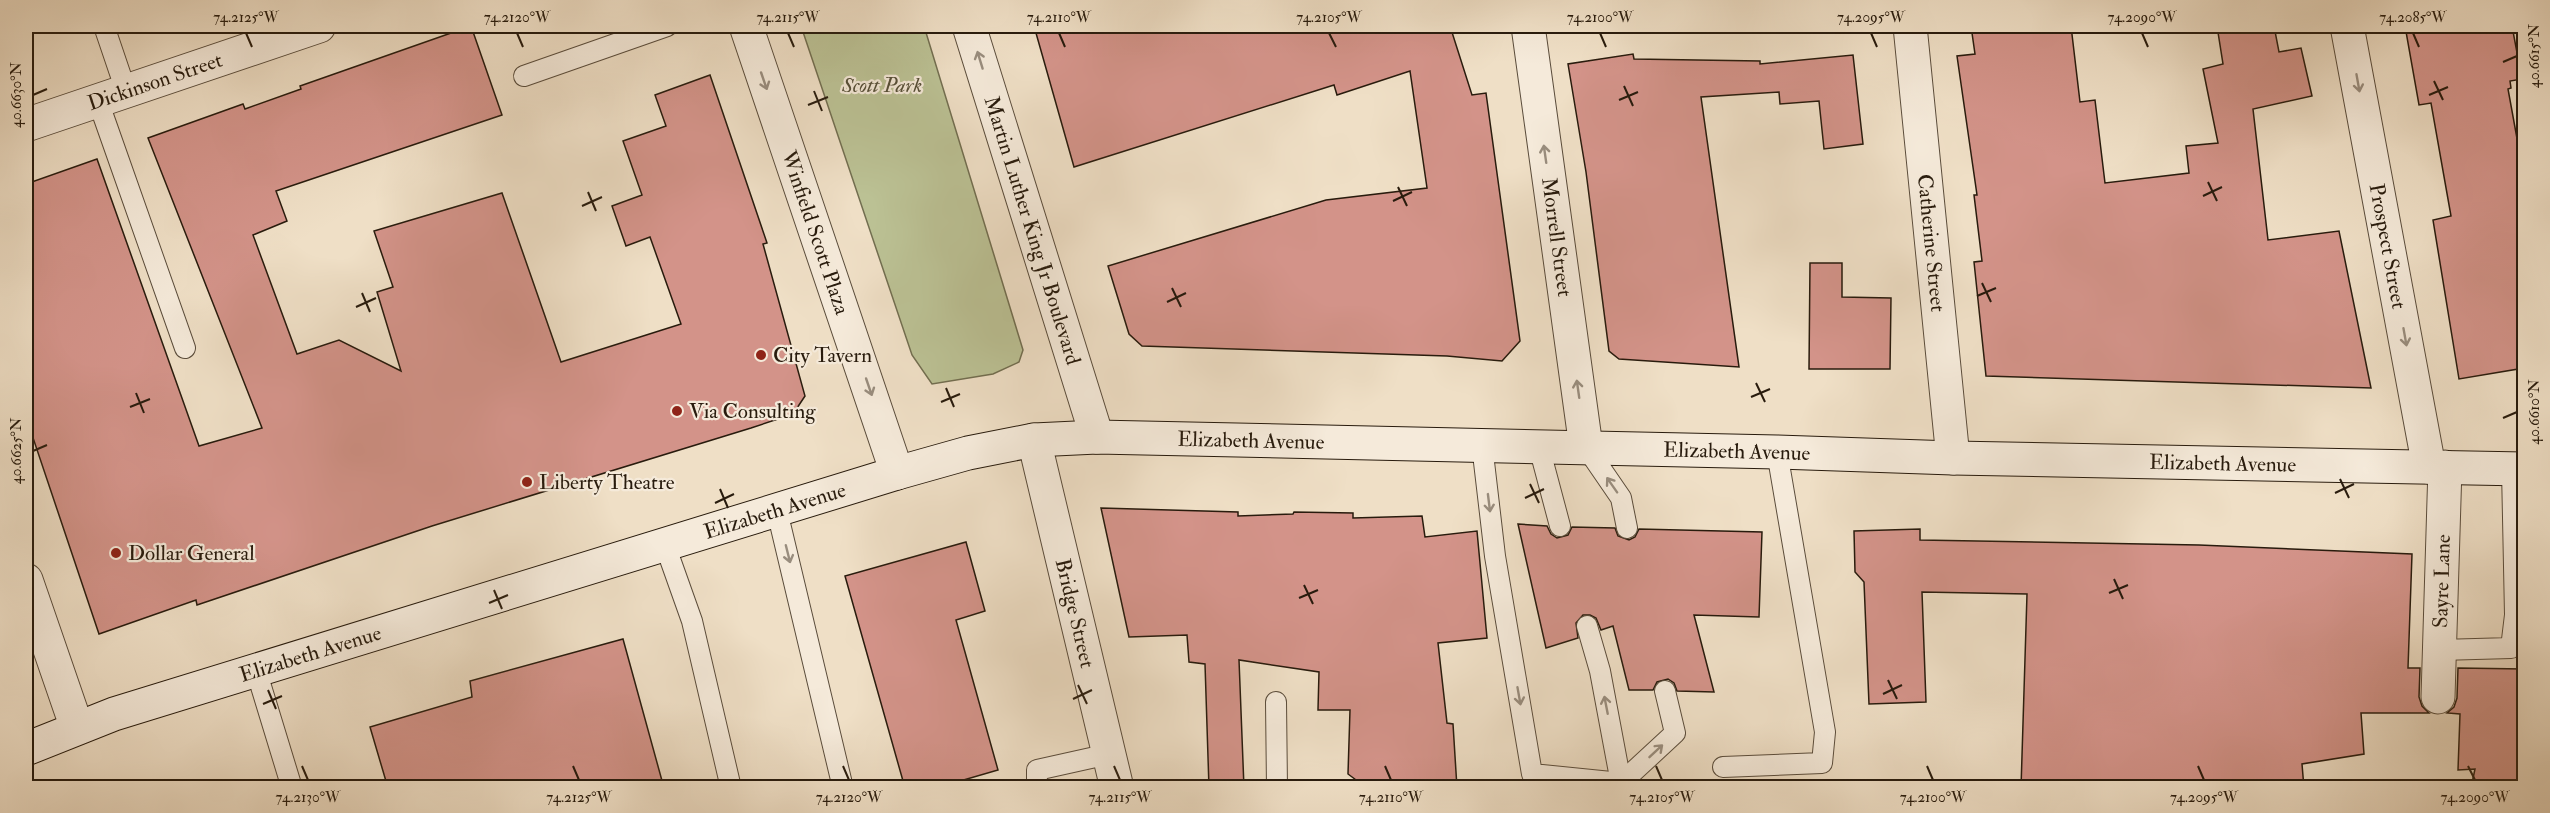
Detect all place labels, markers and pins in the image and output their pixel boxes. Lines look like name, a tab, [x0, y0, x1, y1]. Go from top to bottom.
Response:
place label: City Tavern	[773, 342, 872, 369]
marker: City Tavern	[754, 348, 768, 362]
place label: Via Consulting	[689, 398, 816, 425]
marker: Via Consulting	[670, 404, 684, 418]
place label: Liberty Theatre	[539, 469, 675, 496]
marker: Liberty Theatre	[520, 475, 534, 489]
place label: Dollar General	[128, 540, 255, 567]
marker: Dollar General	[109, 546, 123, 560]

